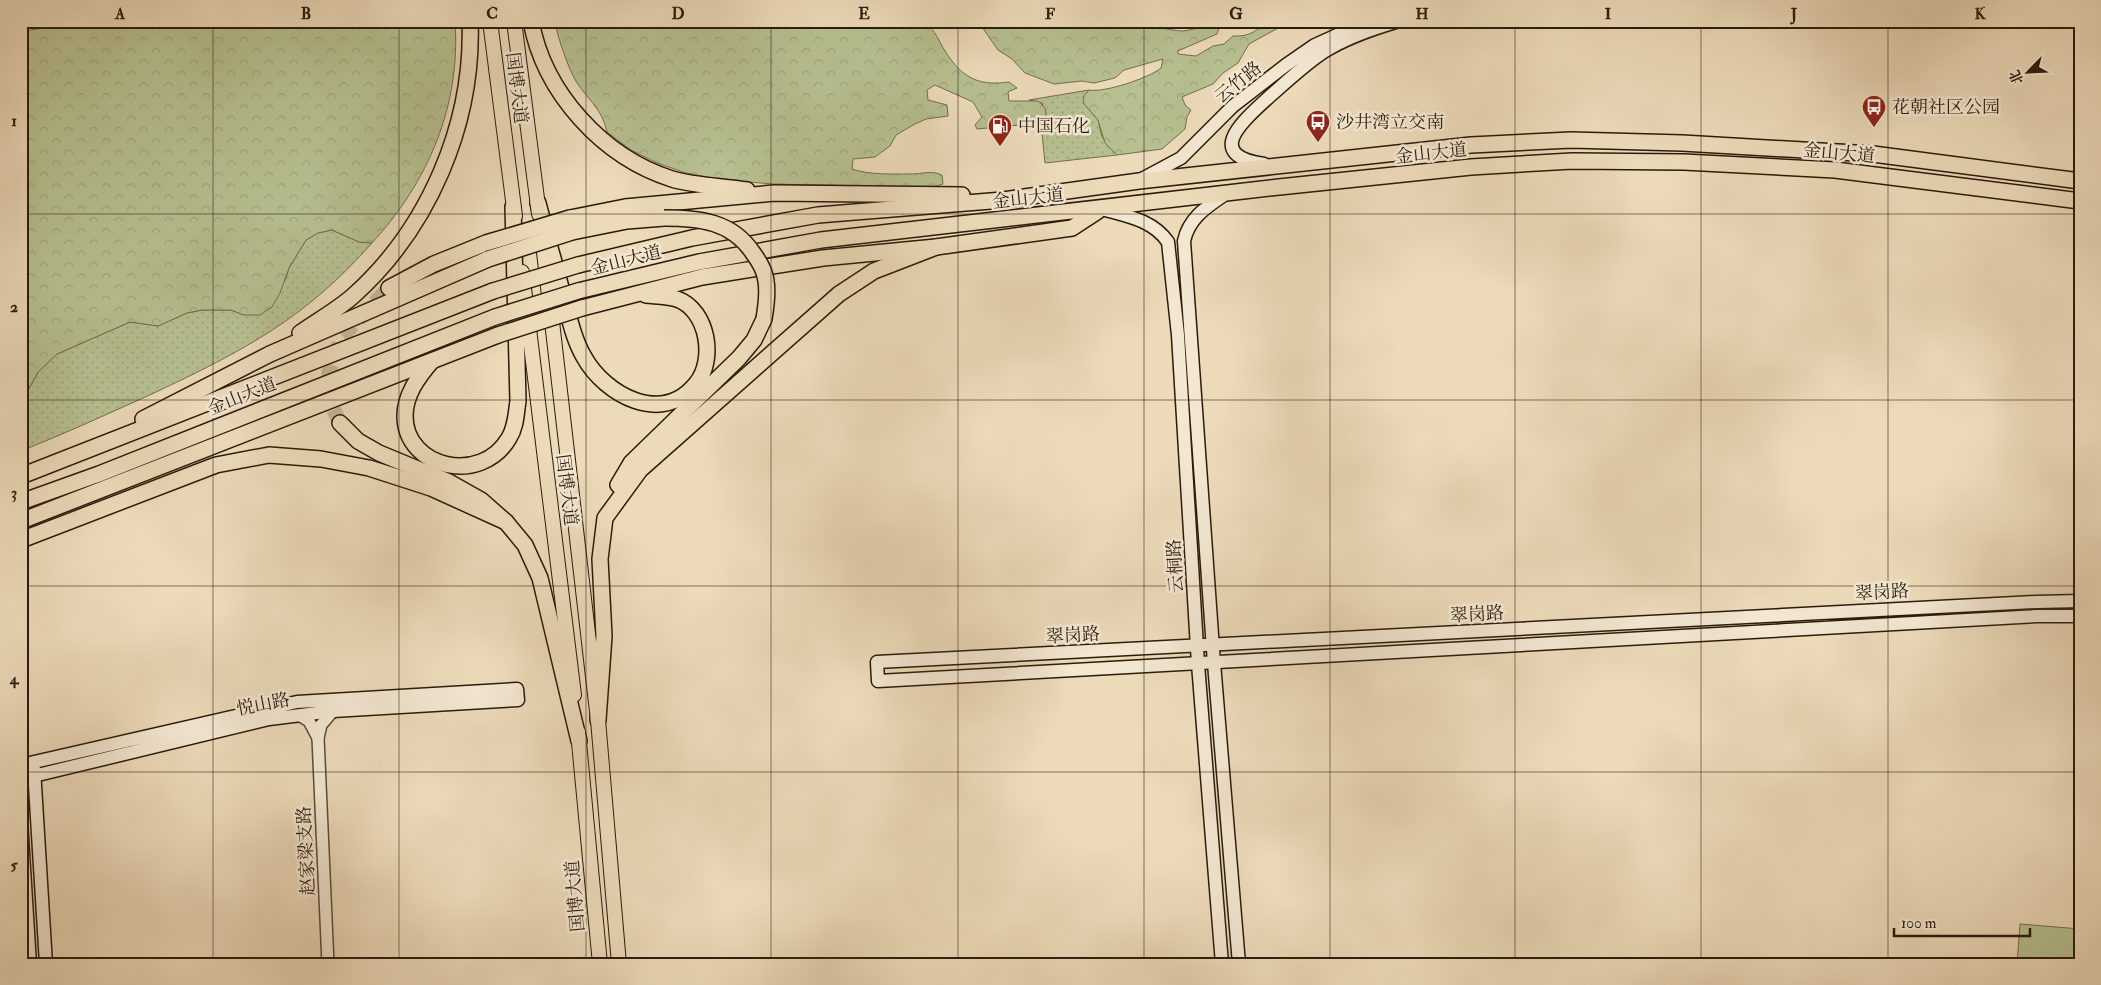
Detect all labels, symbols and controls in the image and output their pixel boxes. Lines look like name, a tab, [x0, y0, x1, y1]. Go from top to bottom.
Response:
text: A	[114, 4, 126, 24]
text: B	[301, 4, 311, 24]
text: C	[486, 4, 498, 24]
text: D	[671, 4, 685, 24]
text: E	[858, 4, 870, 24]
text: F	[1045, 4, 1055, 24]
text: G	[1229, 4, 1243, 24]
text: H	[1415, 4, 1429, 24]
text: I	[1605, 4, 1612, 24]
text: J	[1790, 4, 1798, 25]
text: K	[1974, 4, 1986, 24]
north arrow	[2004, 48, 2054, 98]
street label: 国博大道	[501, 51, 532, 125]
street label: 云竹路	[1210, 56, 1267, 108]
text: 北	[2006, 67, 2027, 87]
bus stop icon: 花朝社区公园	[1861, 94, 1887, 128]
place label: 花朝社区公园	[1892, 96, 2000, 119]
bus stop icon: 沙井湾立交南	[1305, 109, 1331, 143]
text: 1	[11, 111, 17, 131]
place label: 沙井湾立交南	[1336, 111, 1444, 134]
fuel station icon: 中国石化	[987, 113, 1013, 147]
place label: 中国石化	[1018, 115, 1090, 138]
street label: 金山大道	[1394, 138, 1468, 169]
street label: 金山大道	[1802, 139, 1876, 168]
street label: 金山大道	[991, 183, 1065, 214]
street label: 金山大道	[588, 241, 664, 280]
text: 2	[10, 297, 18, 317]
street label: 金山大道	[205, 372, 280, 421]
street label: 国博大道	[551, 453, 582, 527]
text: 3	[11, 483, 17, 503]
street label: 云桐路	[1163, 538, 1188, 594]
street label: 翠岗路	[1854, 580, 1910, 605]
street label: 翠岗路	[1449, 602, 1505, 627]
street label: 翠岗路	[1045, 623, 1101, 648]
text: 4	[9, 669, 20, 689]
street label: 悦山路	[234, 688, 292, 721]
street label: 赵家梁支路	[293, 805, 320, 897]
text: 5	[10, 855, 18, 875]
street label: 国博大道	[561, 859, 590, 933]
scale bar	[1894, 905, 2030, 937]
text: 100 m	[1901, 914, 1937, 933]

